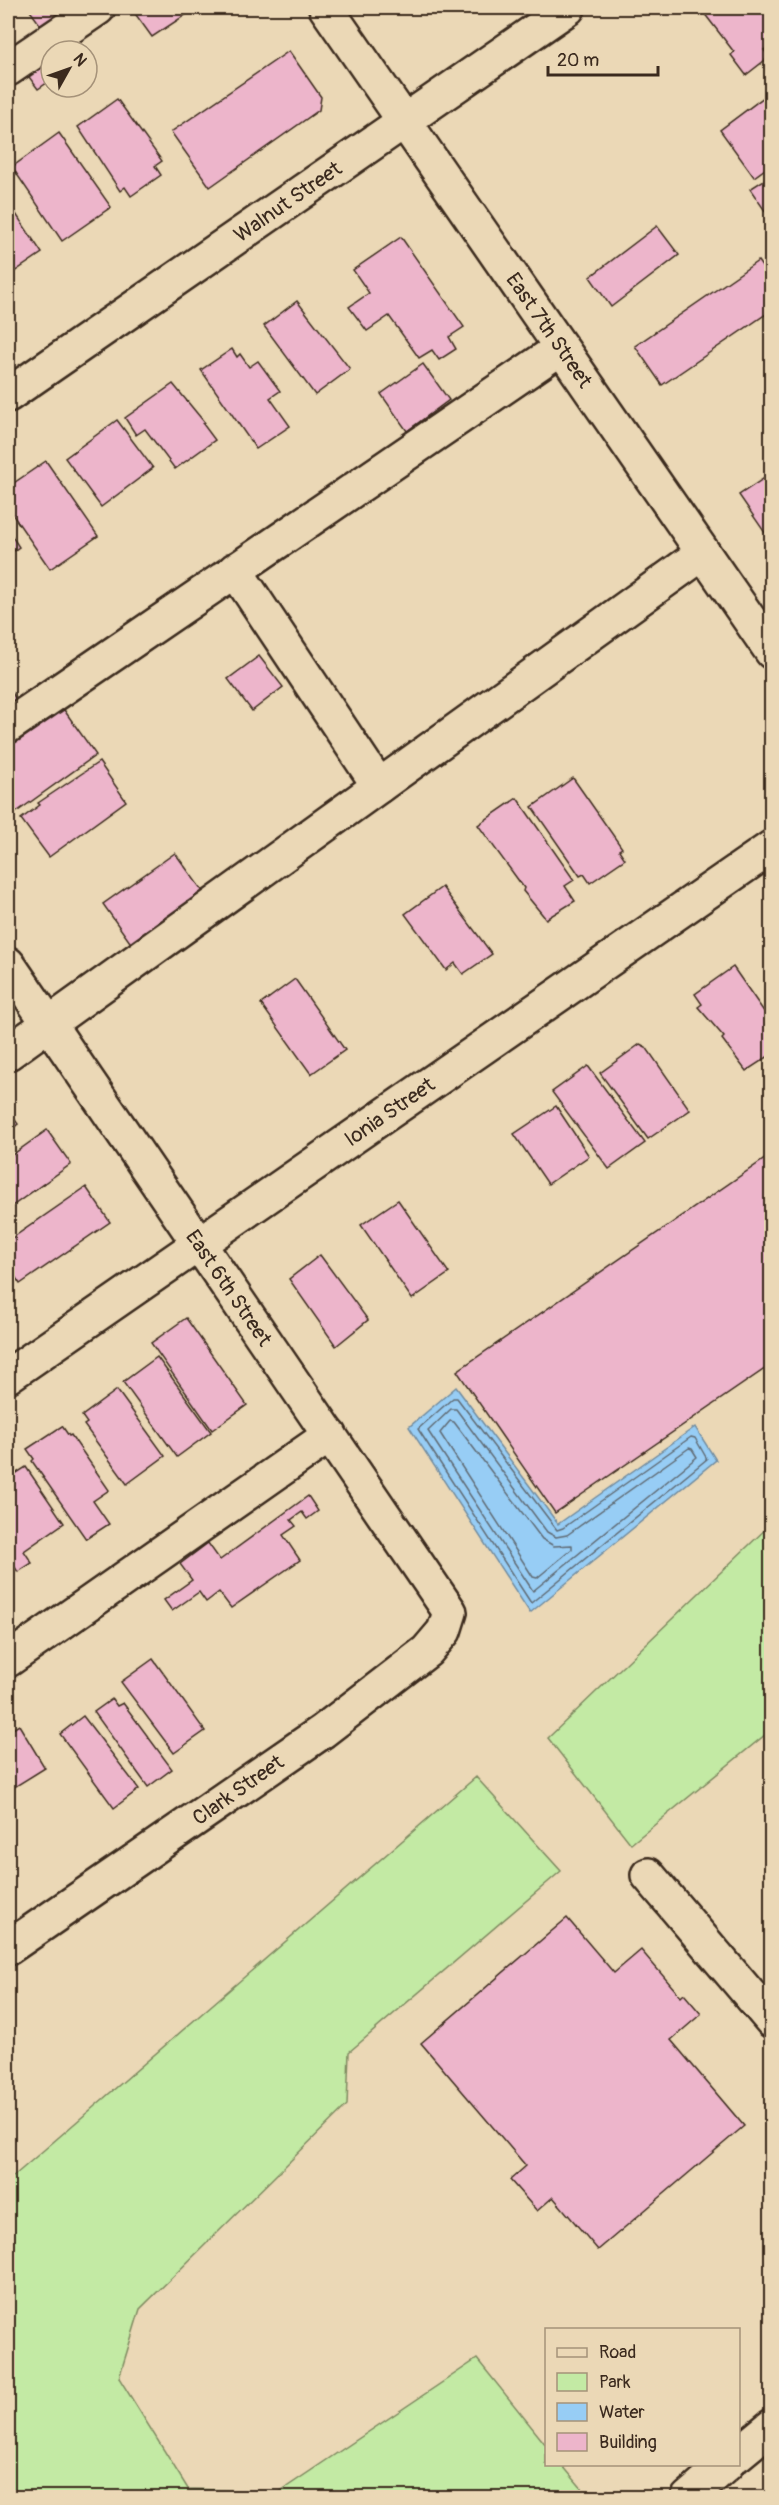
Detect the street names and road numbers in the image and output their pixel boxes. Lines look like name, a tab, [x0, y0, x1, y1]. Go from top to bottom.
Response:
street label: Walnut Street	[229, 155, 348, 249]
street label: East 7th Street	[500, 268, 598, 394]
street label: Ionia Street	[339, 1071, 441, 1153]
street label: East 6th Street	[179, 1225, 278, 1352]
street label: Clark Street	[187, 1749, 290, 1832]

